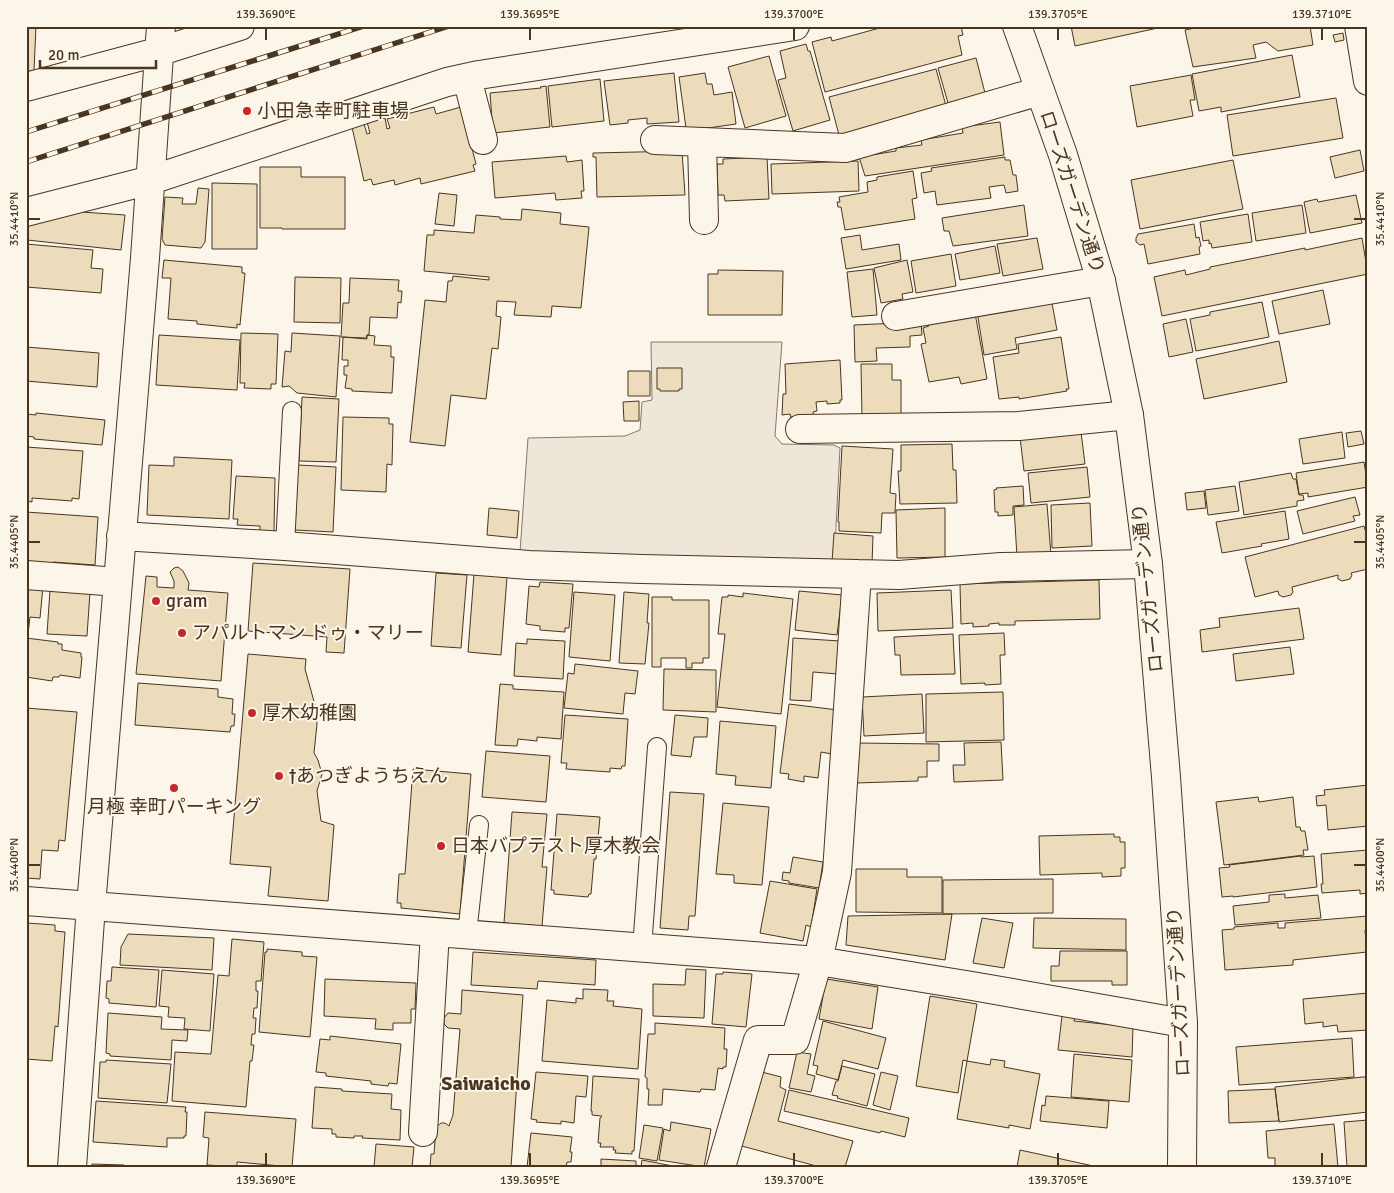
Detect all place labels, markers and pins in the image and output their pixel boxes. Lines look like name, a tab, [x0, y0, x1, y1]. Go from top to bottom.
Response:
place label: 小田急幸町駐車場	[257, 99, 409, 123]
marker: 小田急幸町駐車場	[241, 105, 253, 117]
place label: gram	[166, 589, 208, 613]
marker: gram	[150, 595, 162, 607]
place label: アパルトマン ドゥ・マリー	[192, 621, 424, 645]
marker: アパルトマン ドゥ・マリー	[176, 627, 188, 639]
place label: 厚木幼稚園	[262, 701, 357, 725]
marker: 厚木幼稚園	[246, 707, 258, 719]
place label: †あつぎようちえん	[289, 764, 448, 788]
marker: †あつぎようちえん	[273, 770, 285, 782]
marker: 月極 幸町パーキング	[168, 782, 180, 794]
place label: 月極 幸町パーキング	[87, 795, 261, 819]
place label: 日本バプテスト厚木教会	[451, 834, 660, 858]
marker: 日本バプテスト厚木教会	[435, 840, 447, 852]

